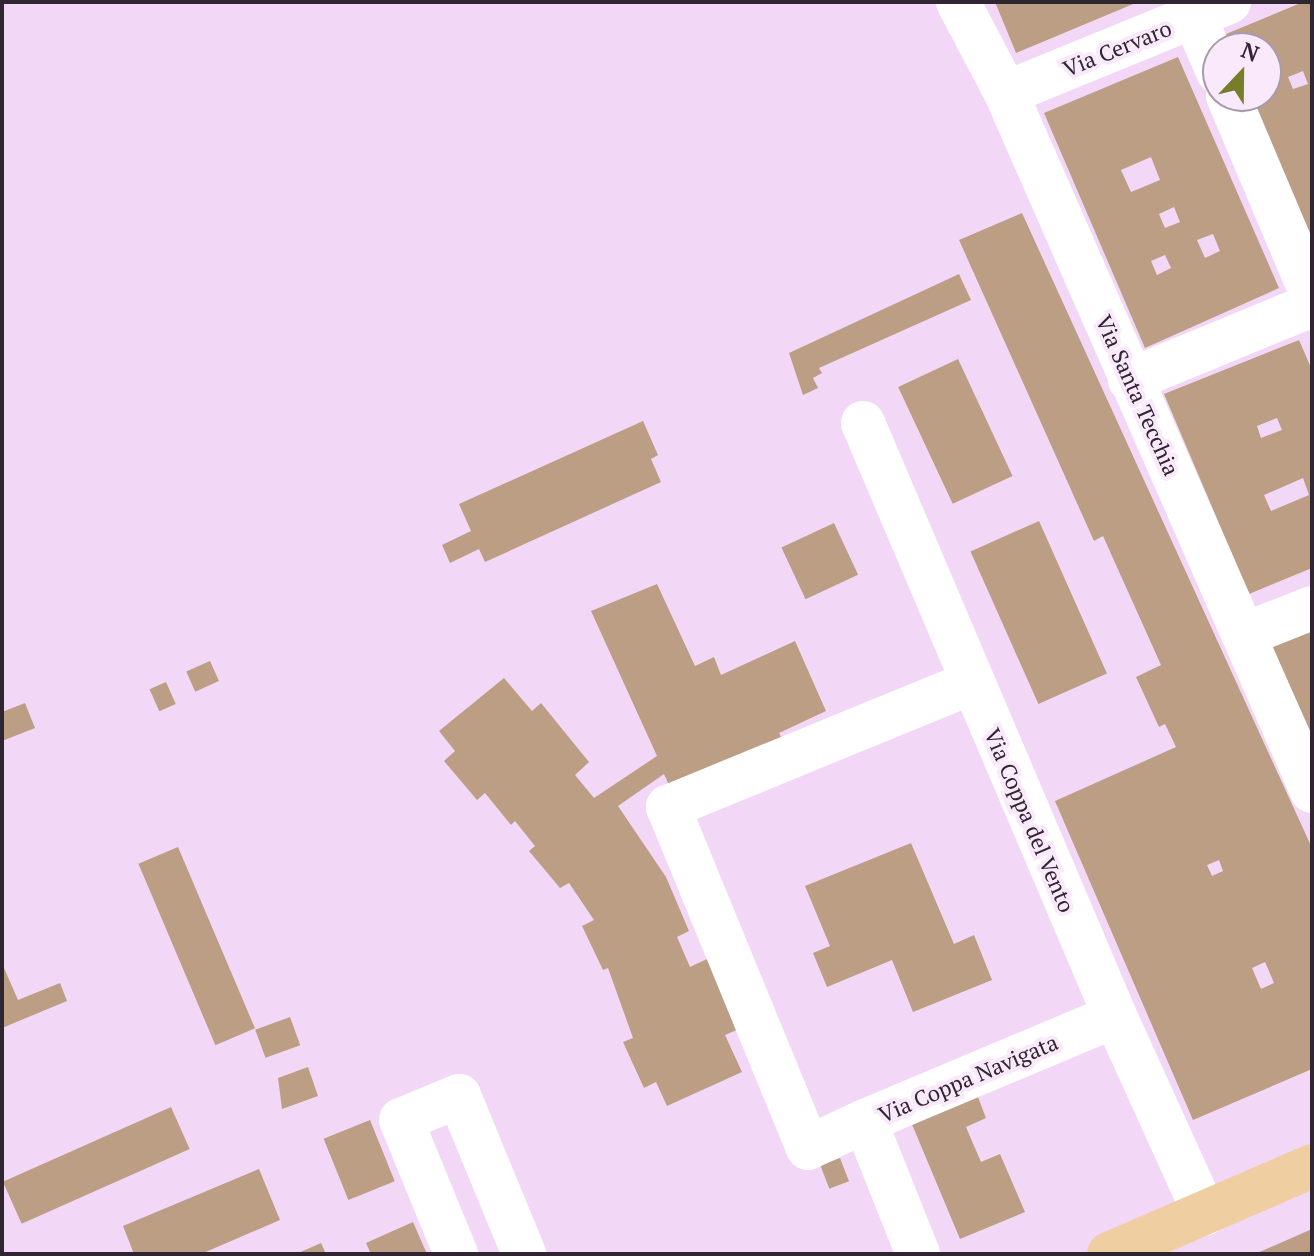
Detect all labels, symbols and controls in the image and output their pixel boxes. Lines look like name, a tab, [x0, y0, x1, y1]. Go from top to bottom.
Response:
street label: Via Cervaro	[1059, 14, 1175, 82]
north arrow	[1202, 32, 1282, 112]
text: N	[1237, 35, 1264, 68]
street label: Via Santa Tecchia	[1091, 311, 1185, 479]
street label: Via Coppa del Vento	[979, 724, 1081, 916]
street label: Via Coppa Navigata	[874, 1028, 1062, 1128]

